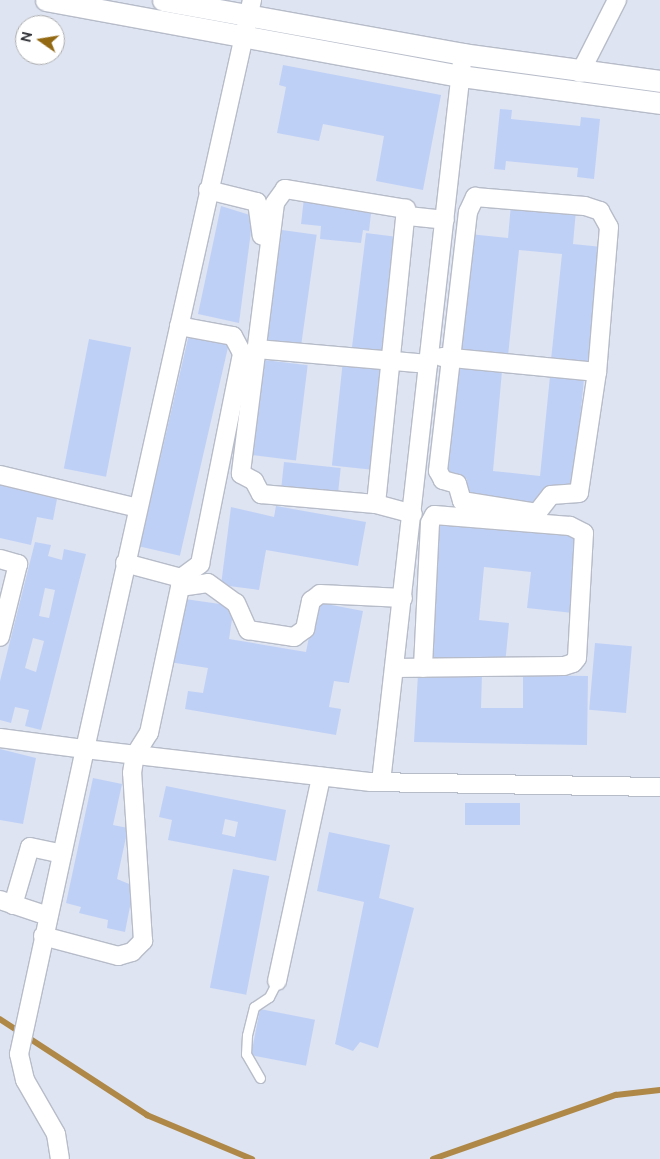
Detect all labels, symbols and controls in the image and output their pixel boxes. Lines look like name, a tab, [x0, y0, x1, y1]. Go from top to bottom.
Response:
north arrow	[15, 15, 65, 65]
text: N	[17, 30, 35, 44]

